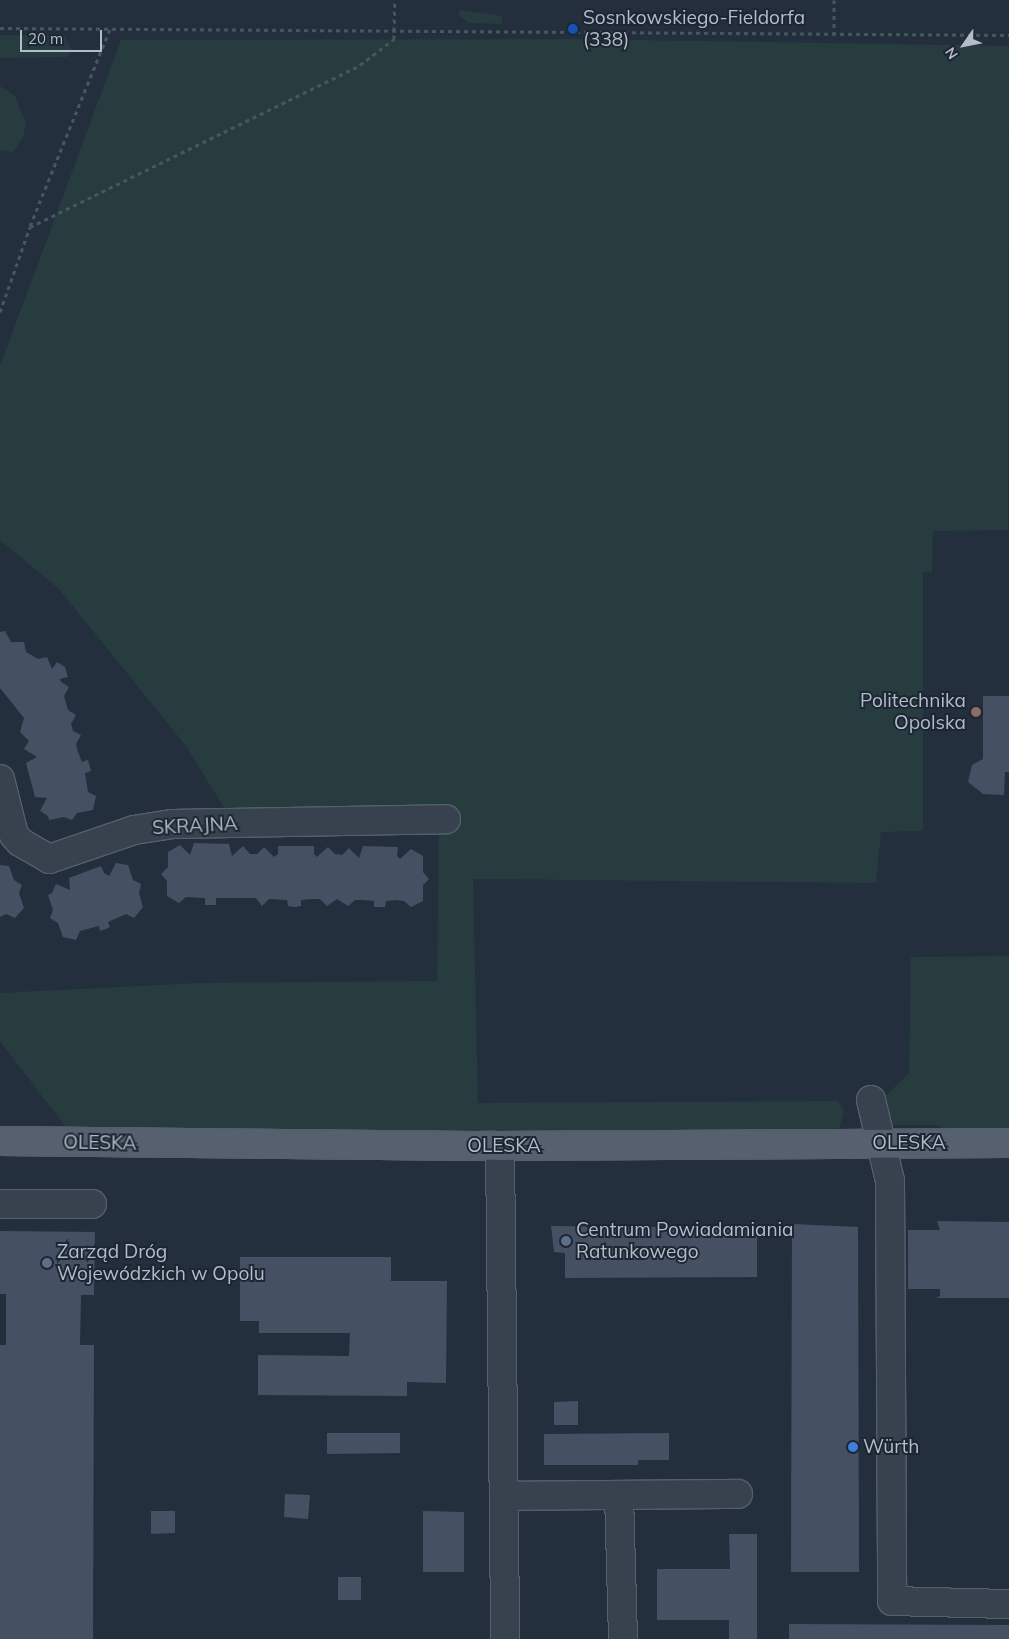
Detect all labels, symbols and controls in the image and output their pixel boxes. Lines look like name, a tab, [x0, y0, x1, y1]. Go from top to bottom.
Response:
place label: Sosnkowskiego-Fieldorfa (338)	[583, 7, 805, 51]
scale bar	[22, 20, 105, 52]
north arrow	[939, 20, 989, 70]
marker: Sosnkowskiego-Fieldorfa (338)	[567, 23, 579, 35]
text: 20 m	[28, 29, 63, 48]
text: N	[941, 44, 962, 63]
place label: Politechnika Opolska	[860, 690, 966, 734]
marker: Politechnika Opolska	[970, 706, 982, 718]
street label: SKRAJNA	[152, 812, 238, 840]
street label: OLESKA	[63, 1131, 137, 1155]
street label: OLESKA	[872, 1132, 946, 1154]
street label: OLESKA	[467, 1135, 541, 1157]
place label: Centrum Powiadamiania Ratunkowego	[576, 1219, 793, 1263]
marker: Centrum Powiadamiania Ratunkowego	[560, 1235, 572, 1247]
place label: Zarząd Dróg Wojewódzkich w Opolu	[57, 1241, 265, 1285]
marker: Zarząd Dróg Wojewódzkich w Opolu	[41, 1257, 53, 1269]
place label: Würth	[863, 1436, 919, 1458]
marker: Würth	[847, 1441, 859, 1453]

